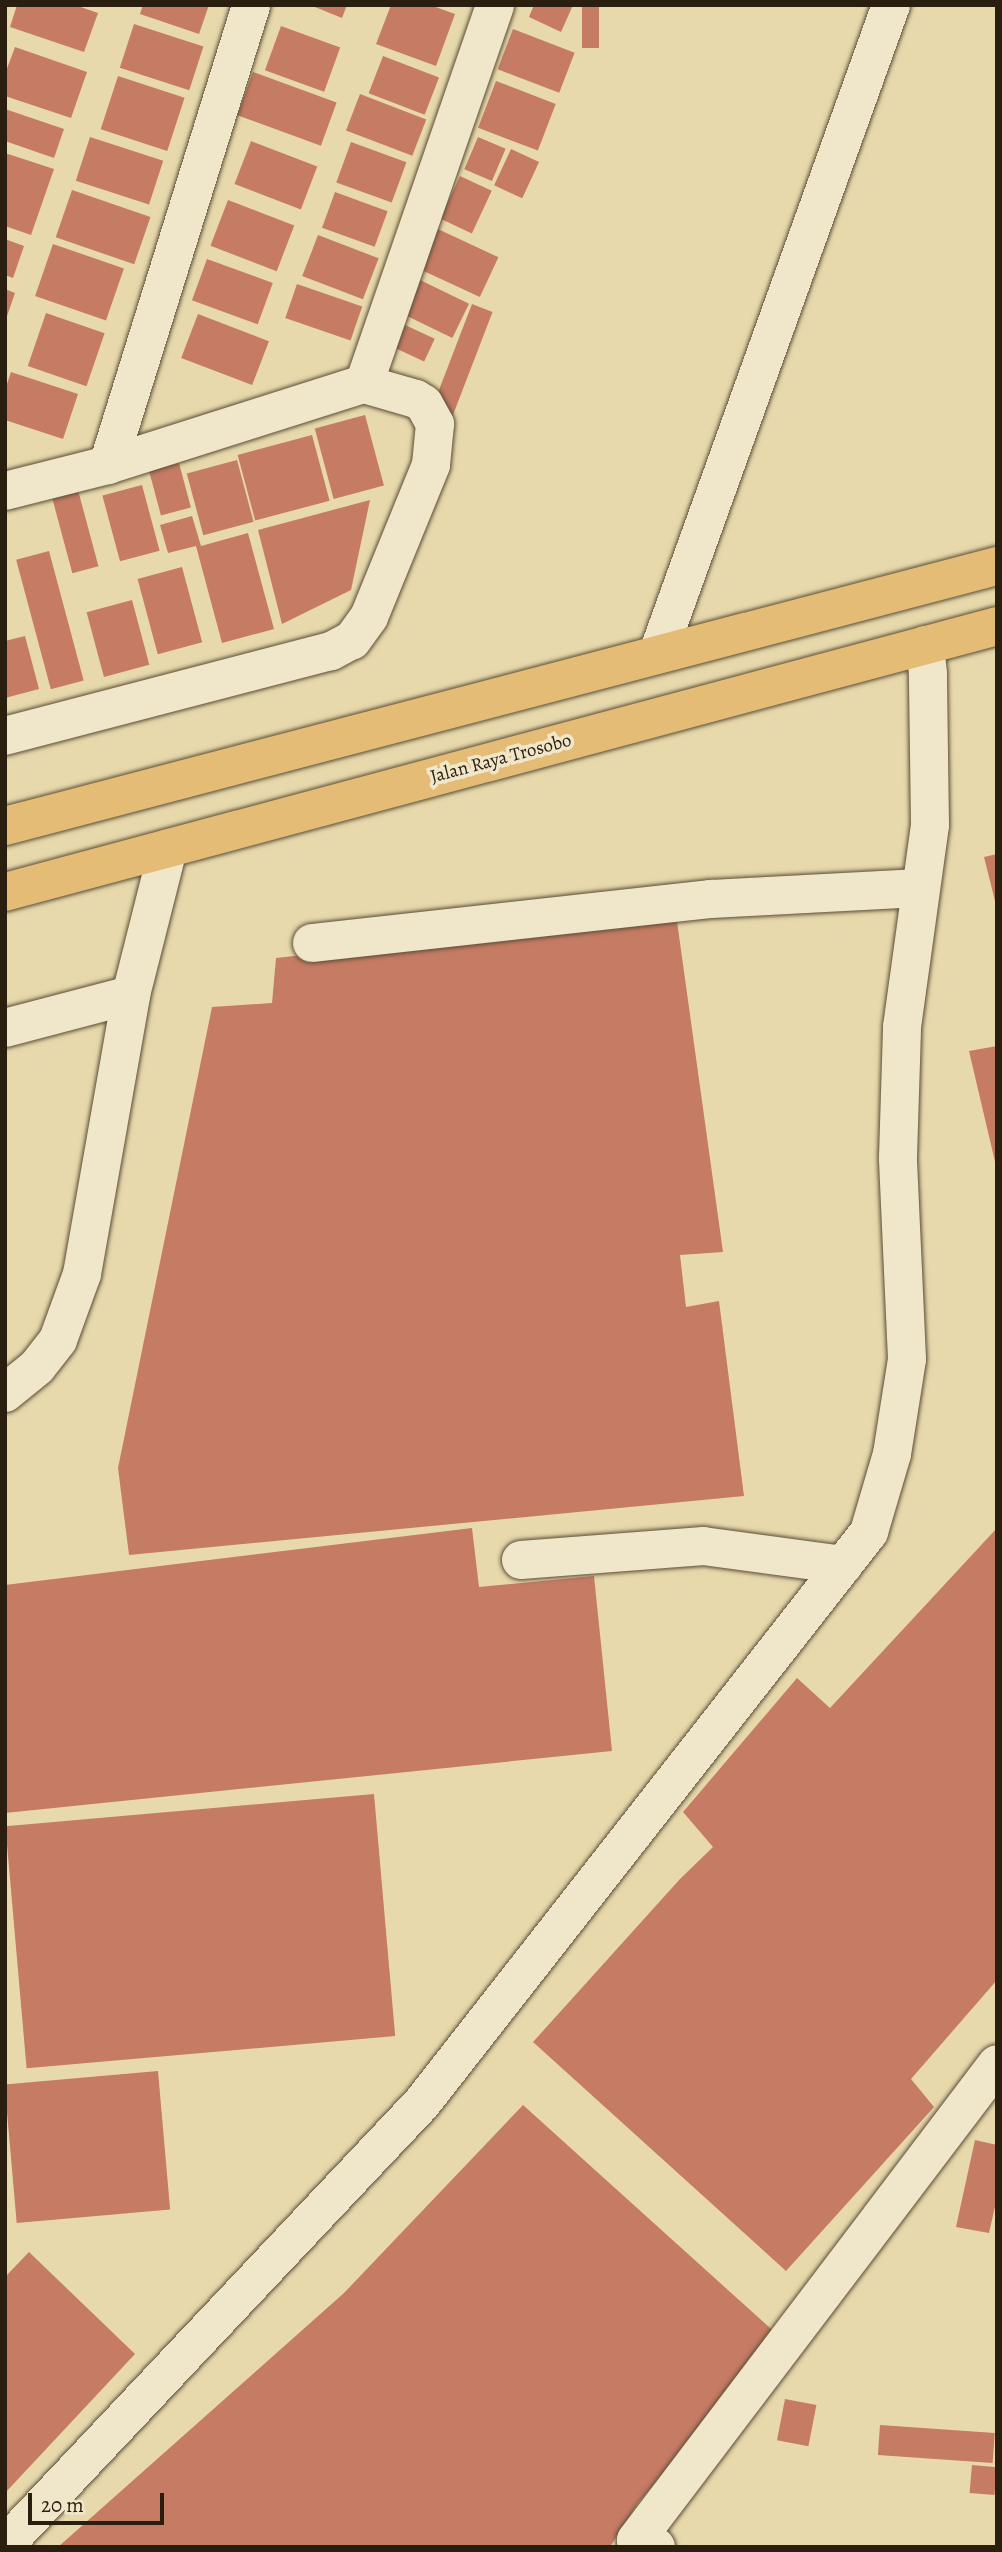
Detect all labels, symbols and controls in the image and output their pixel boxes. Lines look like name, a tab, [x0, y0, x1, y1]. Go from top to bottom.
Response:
street label: Jalan Raya Trosobo	[428, 729, 574, 789]
scale bar	[32, 2478, 168, 2522]
text: 20 m	[41, 2491, 84, 2519]

